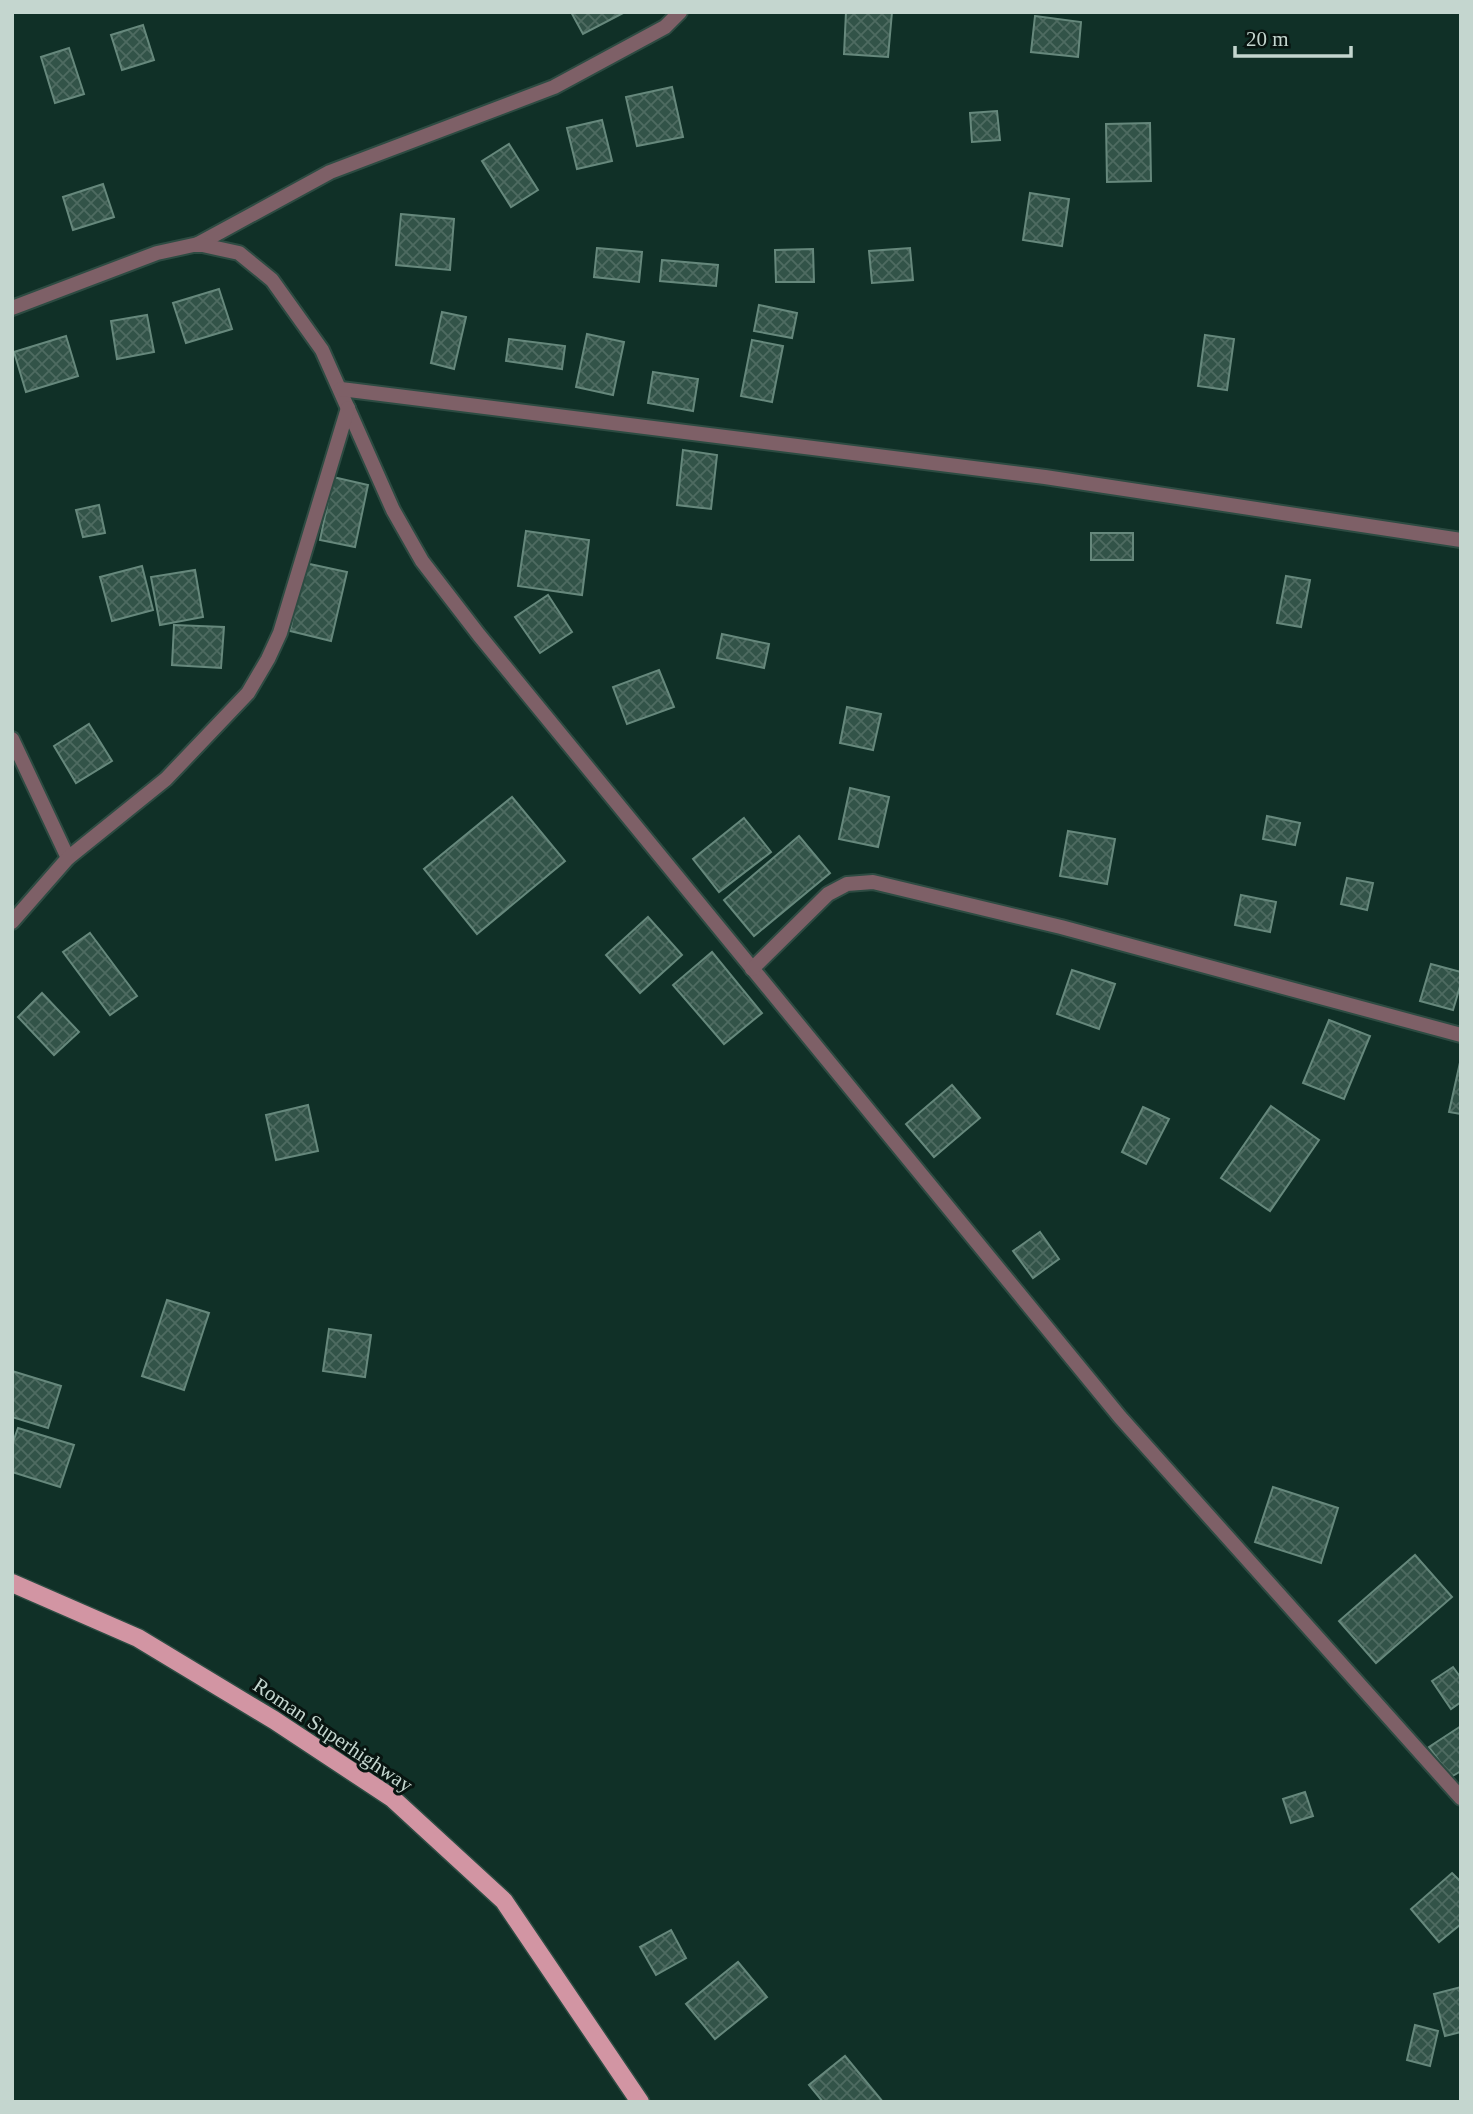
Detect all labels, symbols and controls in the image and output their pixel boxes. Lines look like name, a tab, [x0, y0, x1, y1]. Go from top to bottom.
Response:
scale bar	[1235, 14, 1350, 58]
text: 20 m	[1246, 27, 1289, 51]
street label: Roman Superhighway	[249, 1673, 418, 1798]

